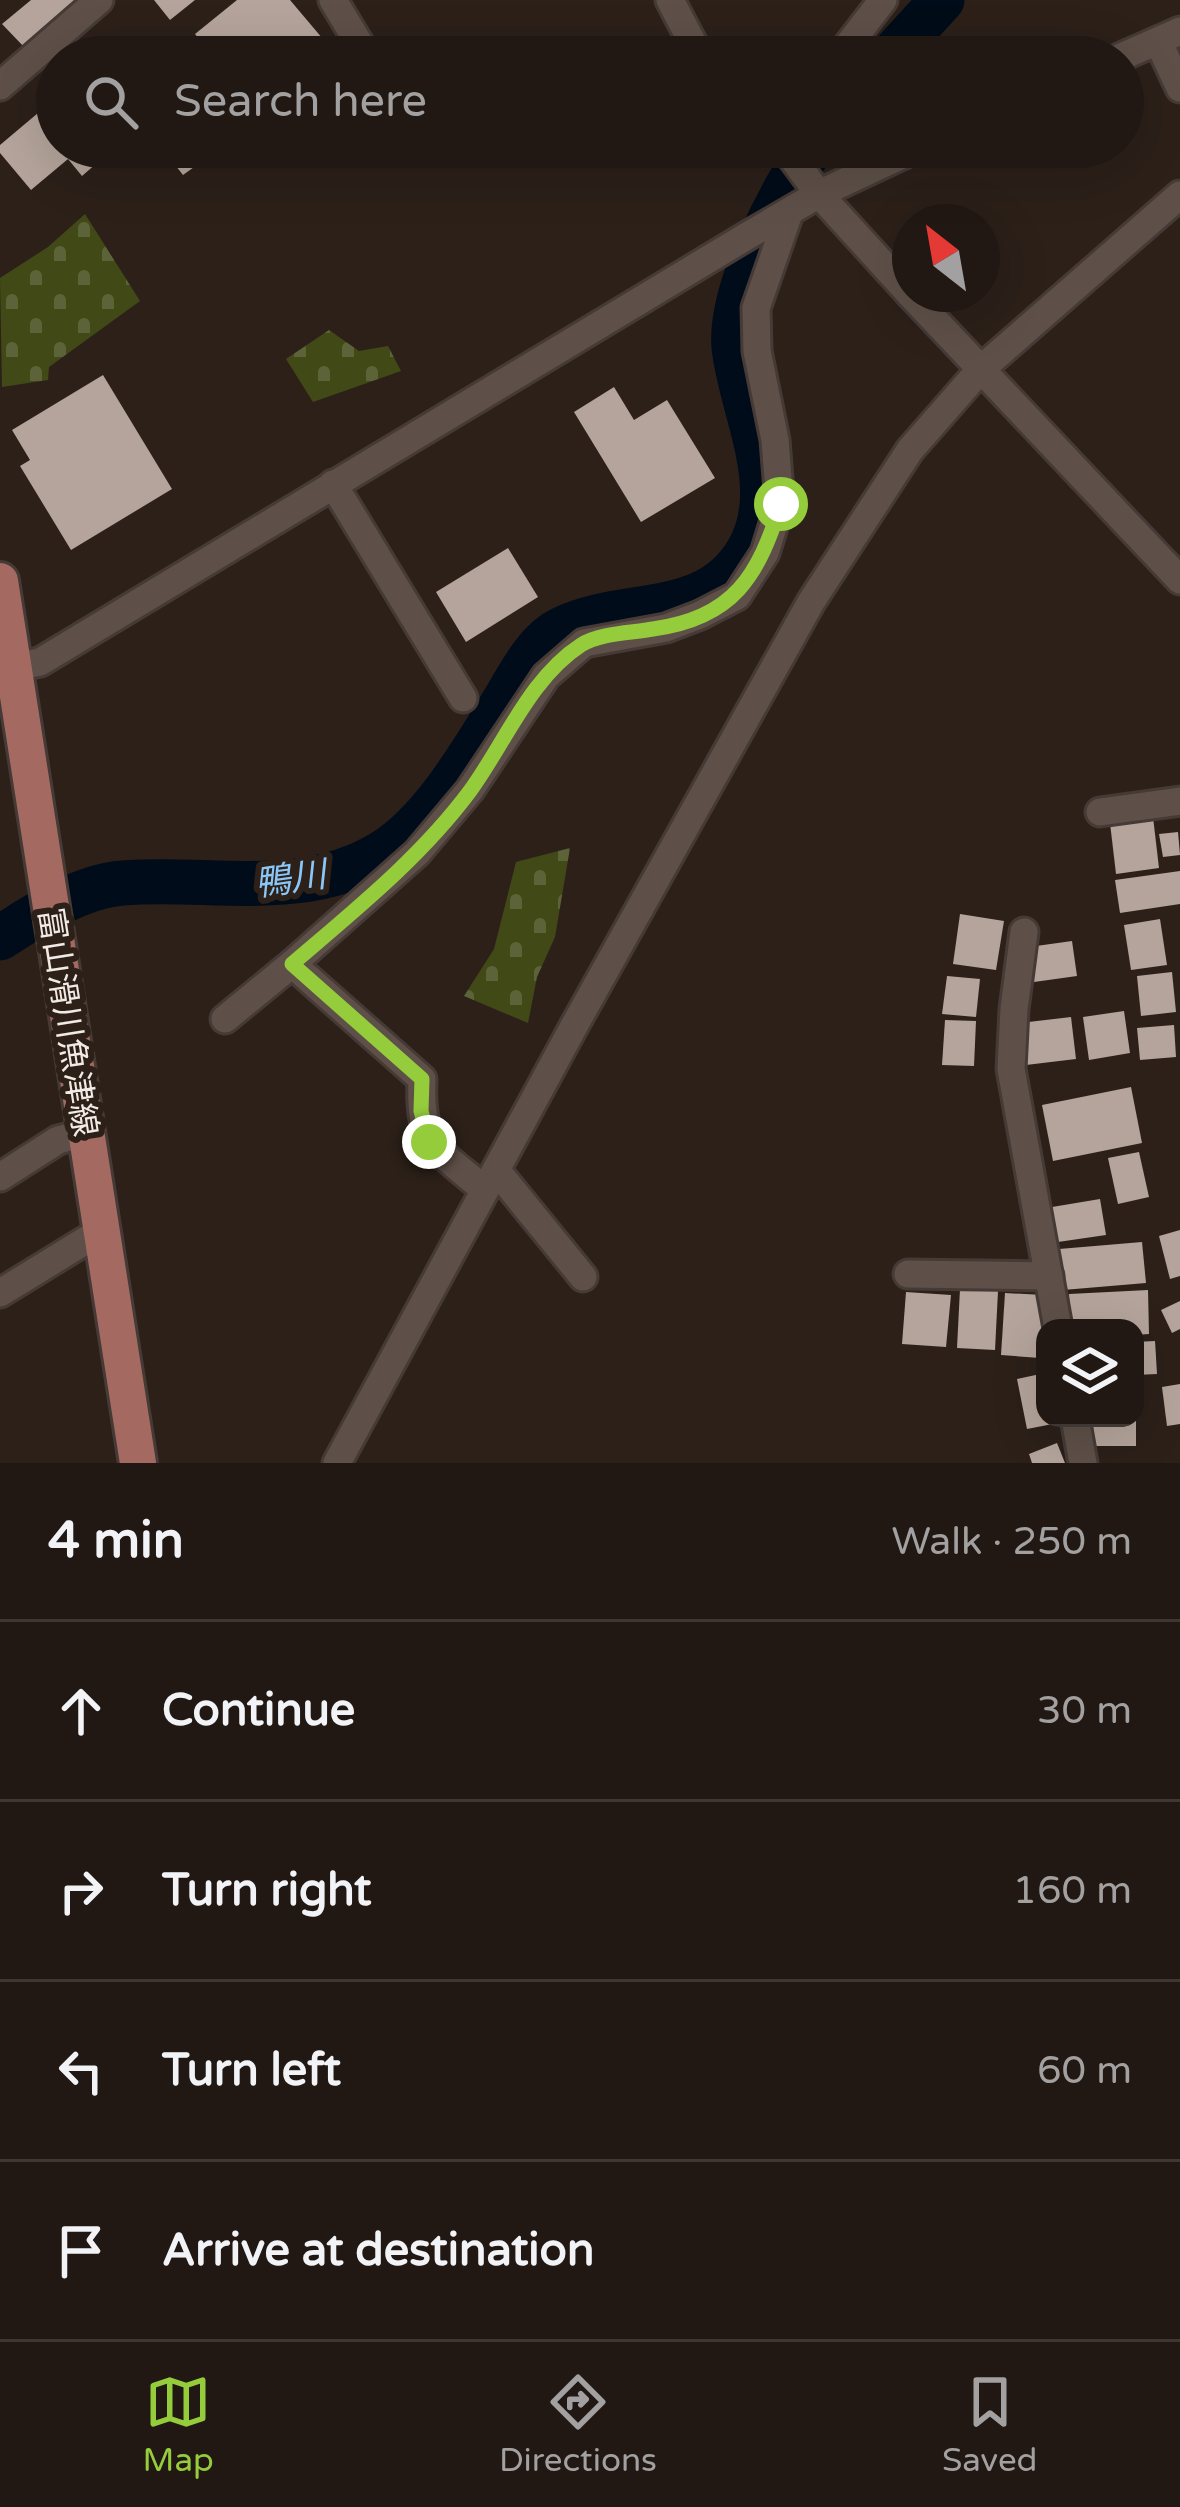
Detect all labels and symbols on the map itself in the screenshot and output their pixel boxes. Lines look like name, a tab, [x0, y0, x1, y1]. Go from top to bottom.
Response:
north arrow	[892, 204, 1000, 312]
route start	[754, 477, 808, 531]
water label: 鴨川	[252, 853, 333, 906]
street label: 富山滑川魚津線	[30, 905, 105, 1139]
route end	[402, 1115, 456, 1169]

